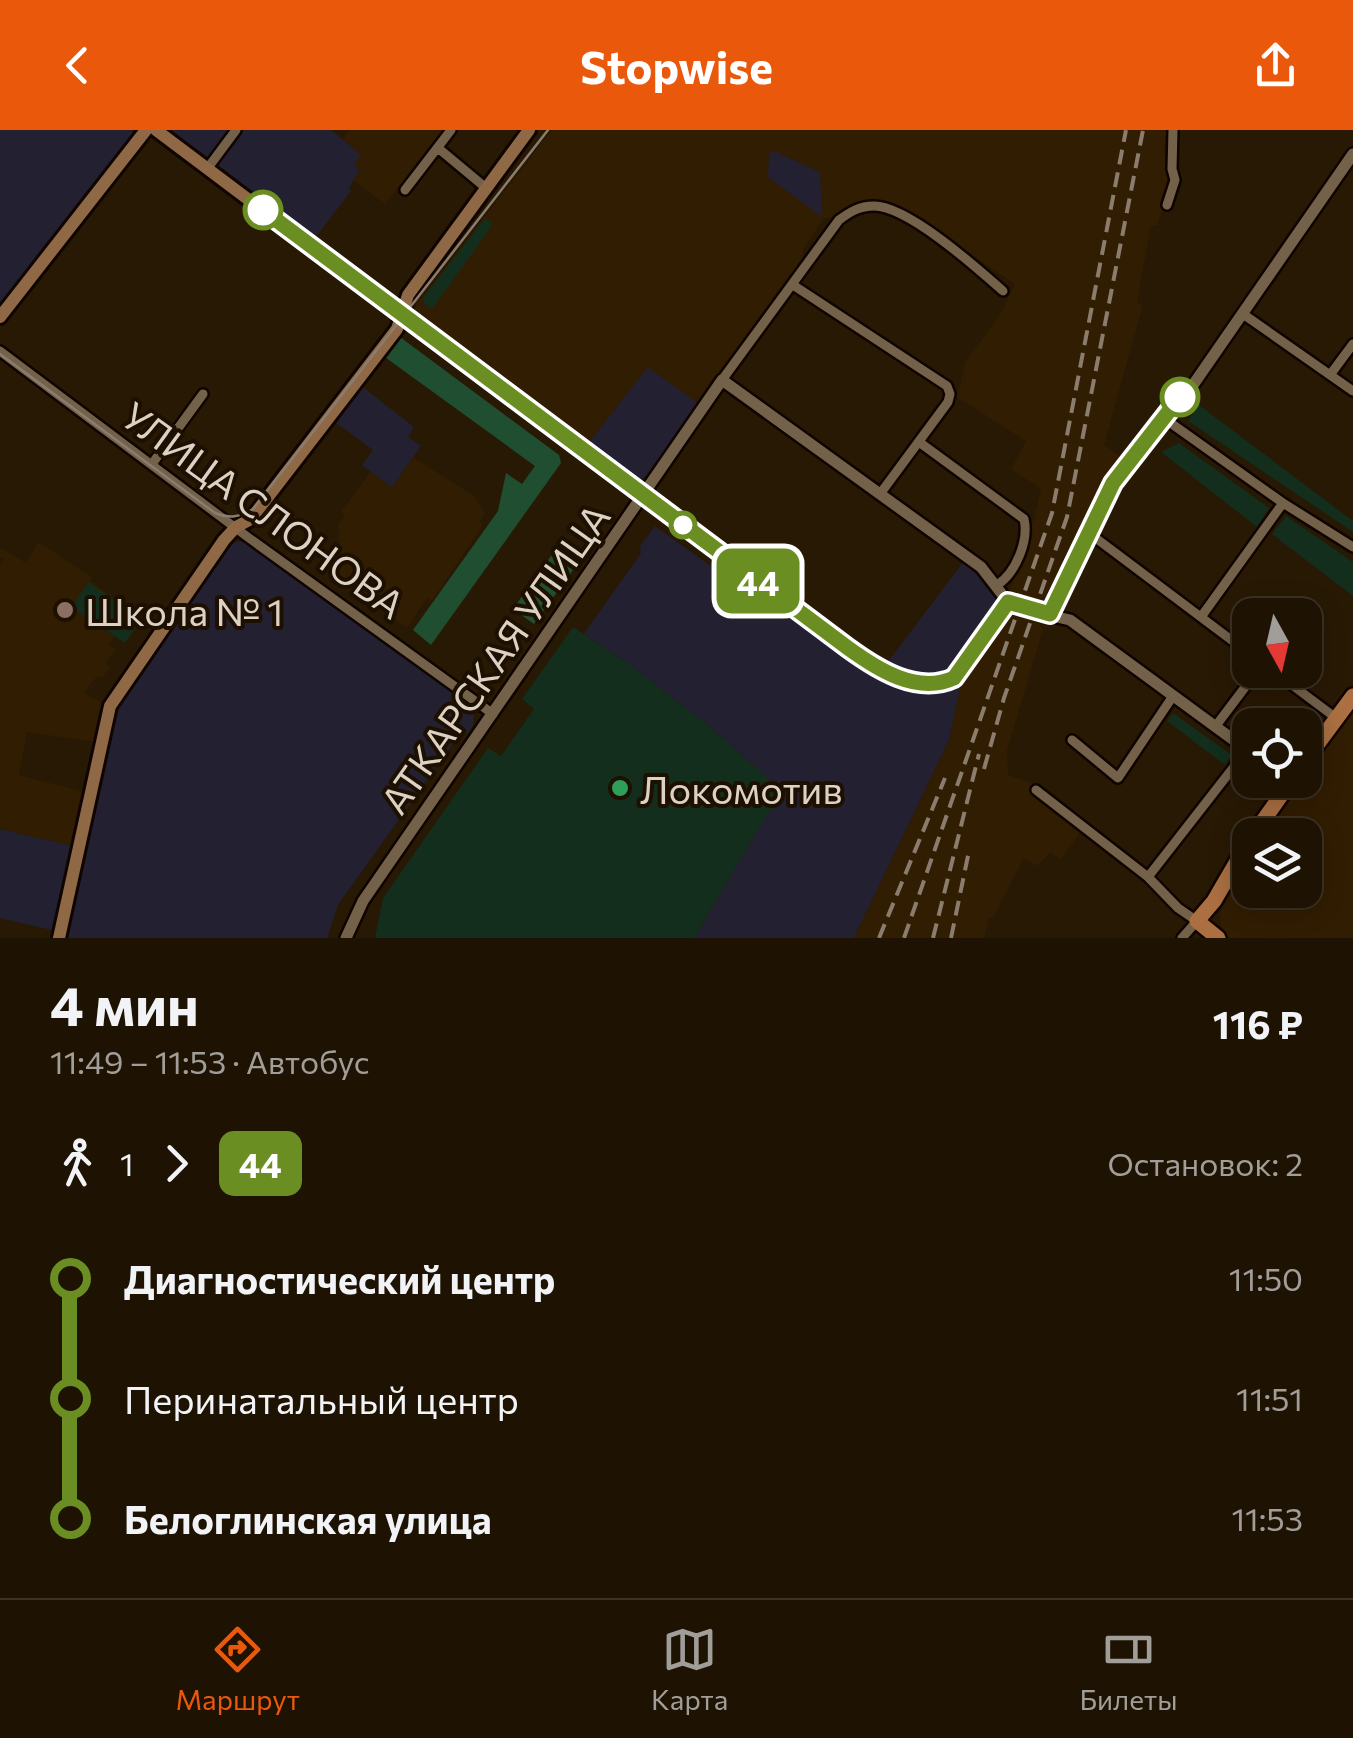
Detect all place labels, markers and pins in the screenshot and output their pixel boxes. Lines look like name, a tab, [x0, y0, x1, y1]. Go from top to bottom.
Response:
unlabelled marker	[244, 191, 282, 229]
unlabelled marker	[1161, 378, 1199, 416]
unlabelled marker	[670, 512, 696, 538]
place label: Школа № 1	[85, 587, 284, 634]
marker: Школа № 1	[54, 599, 76, 621]
place label: Локомотив	[640, 765, 843, 812]
marker: Локомотив	[609, 777, 631, 799]

